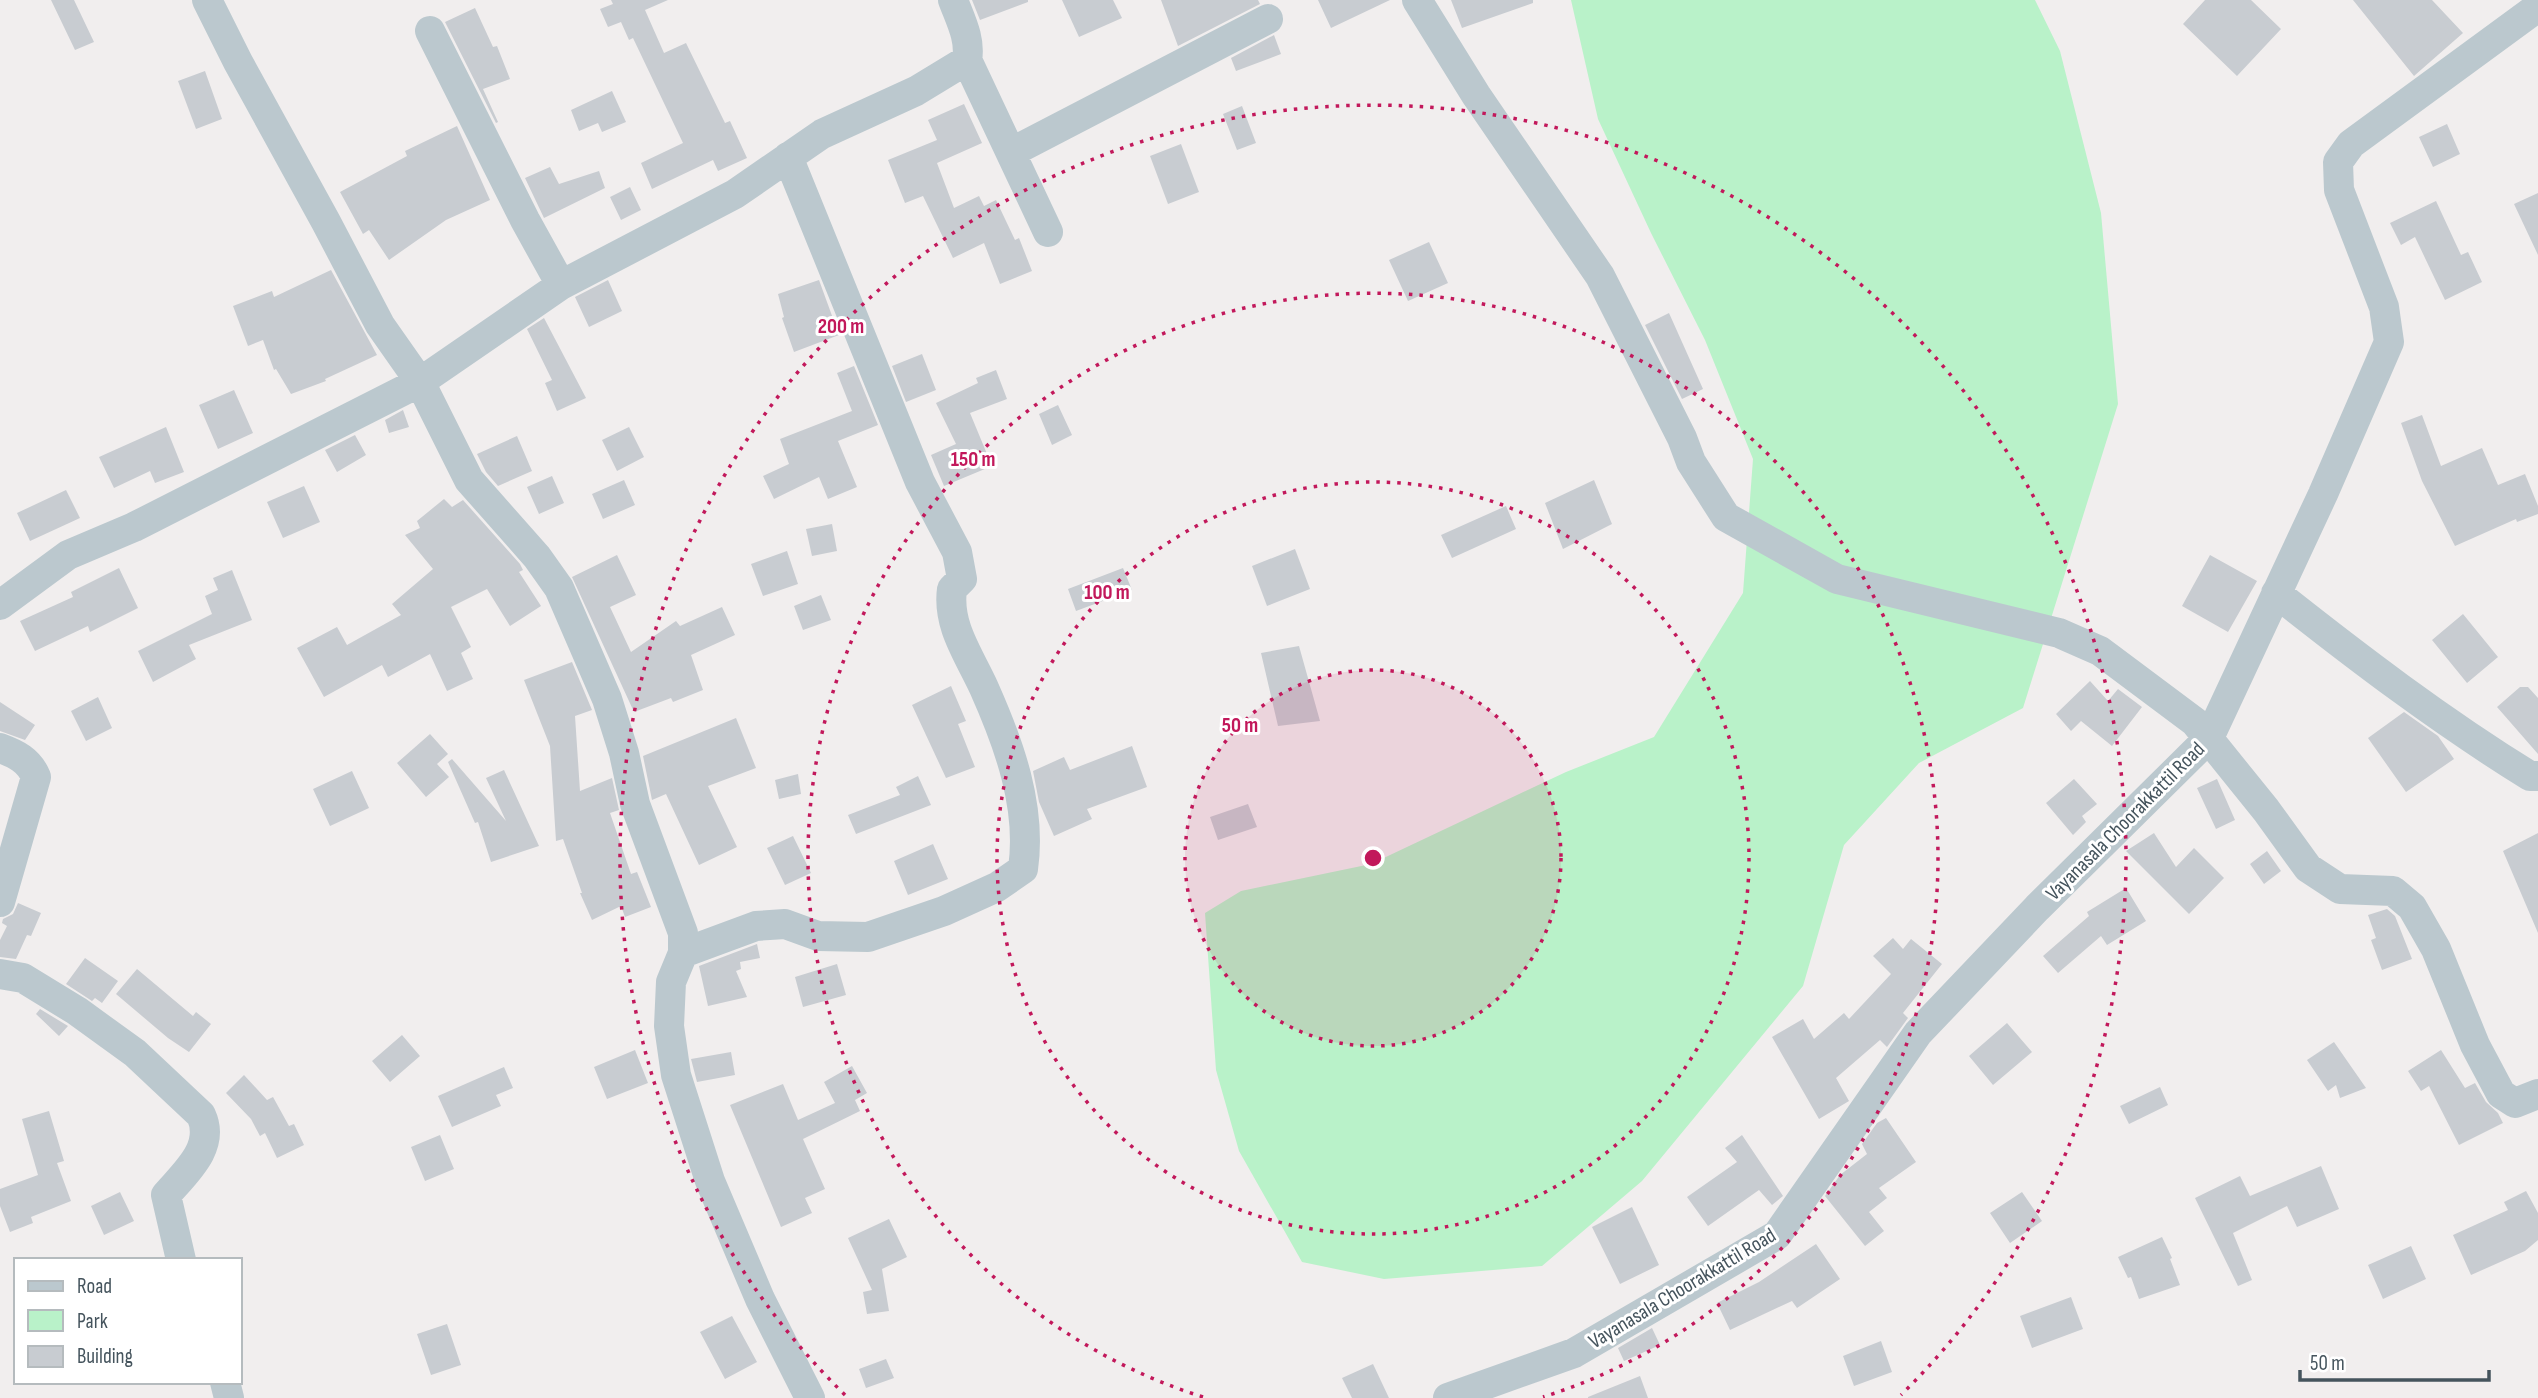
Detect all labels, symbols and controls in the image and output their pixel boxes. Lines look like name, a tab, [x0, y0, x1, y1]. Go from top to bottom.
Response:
text: 200 m	[818, 314, 864, 339]
text: 150 m	[951, 447, 995, 472]
text: 100 m	[1084, 580, 1130, 605]
text: 50 m	[1222, 713, 1258, 738]
street label: Vayanasala Choorakkattil Road	[2041, 737, 2210, 906]
centre of rings	[1361, 846, 1385, 870]
street label: Vayanasala Choorakkattil Road	[1584, 1223, 1780, 1354]
legend	[14, 1258, 242, 1384]
text: Road	[77, 1274, 112, 1299]
text: Park	[77, 1309, 108, 1334]
scale bar	[2300, 1338, 2489, 1382]
text: Building	[77, 1344, 133, 1369]
text: 50 m	[2310, 1351, 2345, 1376]

